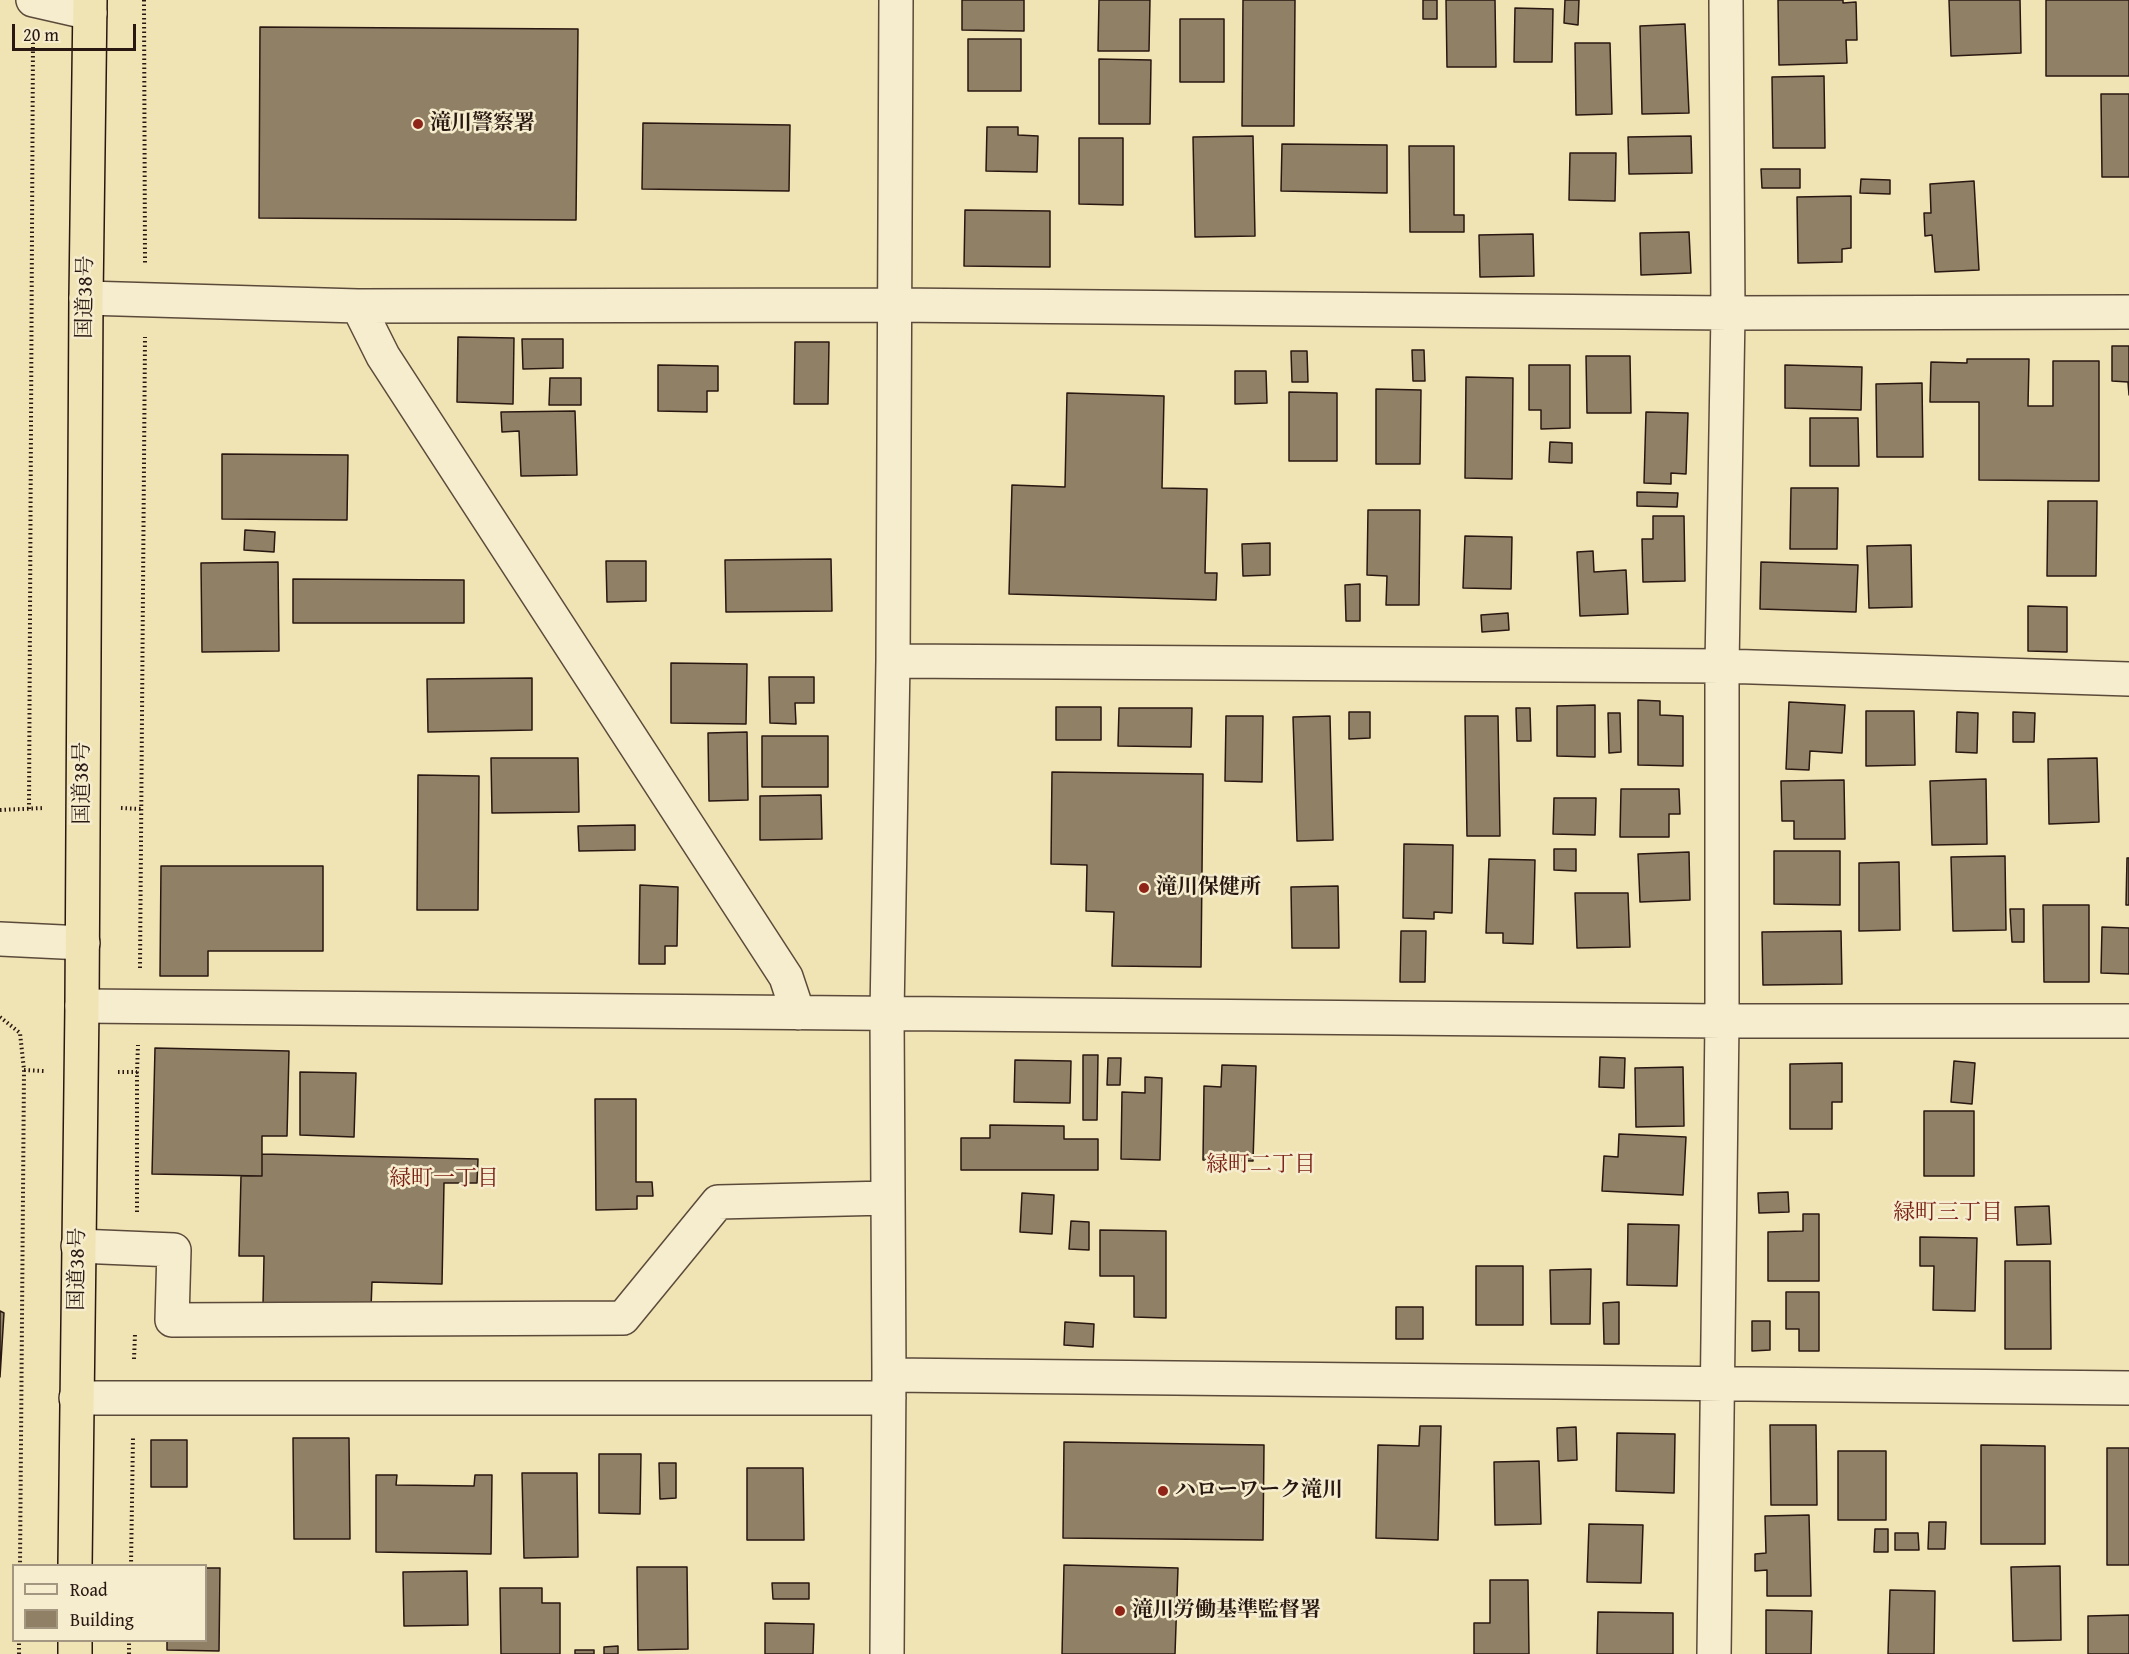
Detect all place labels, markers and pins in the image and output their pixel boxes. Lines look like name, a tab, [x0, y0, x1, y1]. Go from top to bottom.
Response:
place label: 滝川警察署	[430, 111, 535, 137]
marker: 滝川警察署	[411, 117, 425, 131]
place label: 滝川保健所	[1156, 875, 1261, 901]
marker: 滝川保健所	[1137, 881, 1151, 895]
place label: ハローワーク滝川	[1175, 1478, 1343, 1504]
marker: ハローワーク滝川	[1156, 1484, 1170, 1498]
place label: 滝川労働基準監督署	[1132, 1598, 1321, 1624]
marker: 滝川労働基準監督署	[1113, 1604, 1127, 1618]

